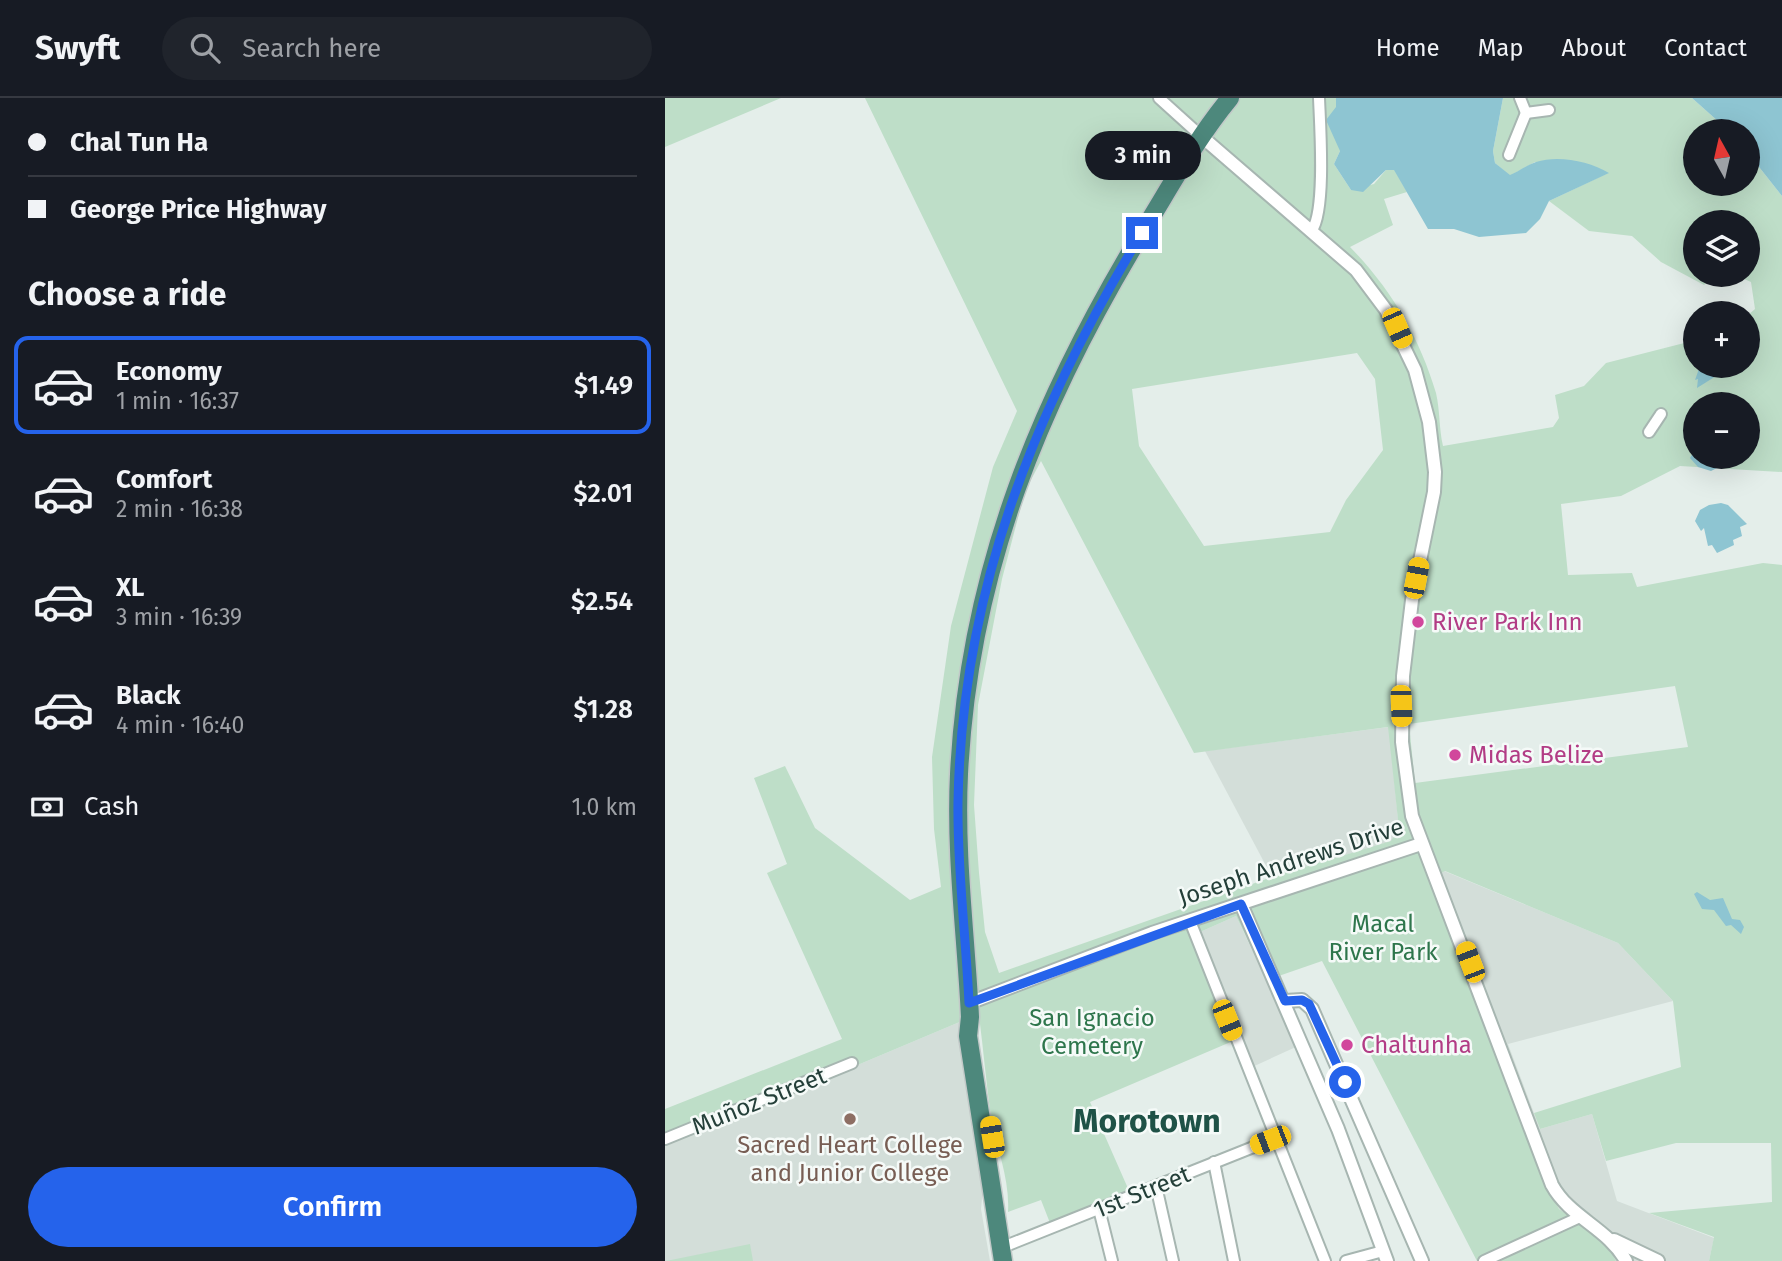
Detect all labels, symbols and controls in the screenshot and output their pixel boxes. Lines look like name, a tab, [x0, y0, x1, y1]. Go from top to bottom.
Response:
search box	[162, 17, 652, 80]
text: Swyft	[35, 28, 120, 68]
icon: search	[186, 29, 224, 67]
text: Search here	[242, 33, 381, 64]
text: Home	[1376, 34, 1440, 62]
text: Map	[1478, 34, 1524, 62]
text: About	[1562, 34, 1626, 62]
text: Contact	[1664, 34, 1747, 62]
north arrow	[1683, 119, 1761, 196]
map controls	[1683, 119, 1760, 469]
text: Chal Tun Ha	[70, 127, 208, 158]
callout: 3 min	[1084, 131, 1200, 180]
text: 3 min	[1115, 141, 1171, 169]
text: George Price Highway	[70, 194, 326, 225]
button: layers	[1683, 210, 1760, 287]
route end	[1126, 217, 1158, 249]
text: Choose a ride	[28, 275, 226, 313]
button: +	[1683, 301, 1760, 378]
car	[1379, 305, 1416, 351]
icon: car	[32, 354, 95, 417]
text: Economy	[116, 356, 222, 387]
text: $1.49	[574, 370, 633, 401]
text: 1 min · 16:37	[116, 387, 239, 415]
button: −	[1683, 392, 1760, 469]
icon: car	[32, 462, 95, 525]
text: Comfort	[116, 464, 212, 495]
text: $2.01	[574, 478, 633, 509]
text: 2 min · 16:38	[116, 495, 243, 523]
car	[1402, 555, 1431, 601]
icon: car	[32, 570, 95, 633]
text: XL	[116, 572, 144, 603]
text: $2.54	[571, 586, 633, 617]
text: 3 min · 16:39	[116, 603, 242, 631]
place label: River Park Inn	[1432, 608, 1583, 636]
marker: River Park Inn	[1410, 614, 1426, 630]
icon: car	[32, 678, 95, 741]
text: Black	[116, 680, 181, 711]
car	[1390, 685, 1413, 727]
text: $1.28	[573, 694, 633, 725]
text: 4 min · 16:40	[116, 711, 244, 739]
place label: Midas Belize	[1469, 741, 1604, 769]
marker: Midas Belize	[1447, 747, 1463, 763]
icon: cash	[28, 788, 66, 826]
text: Cash	[84, 791, 140, 822]
text: 1.0 km	[571, 793, 637, 821]
street label: Joseph Andrews Drive	[1175, 812, 1407, 912]
park label: Macal River Park	[1329, 910, 1438, 966]
car	[1453, 939, 1488, 985]
car	[1210, 997, 1245, 1043]
park label: San Ignacio Cemetery	[1029, 1004, 1155, 1060]
place label: Chaltunha	[1361, 1031, 1472, 1059]
marker: Chaltunha	[1339, 1037, 1355, 1053]
street label: Muñoz Street	[688, 1061, 831, 1141]
route start	[1329, 1066, 1361, 1098]
district label: Morotown	[1073, 1102, 1221, 1140]
marker: Sacred Heart College and Junior College	[842, 1111, 858, 1127]
car	[979, 1115, 1006, 1159]
car	[1247, 1123, 1294, 1157]
place label: Sacred Heart College and Junior College	[737, 1131, 963, 1187]
street label: 1st Street	[1090, 1160, 1195, 1224]
button: Confirm	[28, 1167, 637, 1247]

